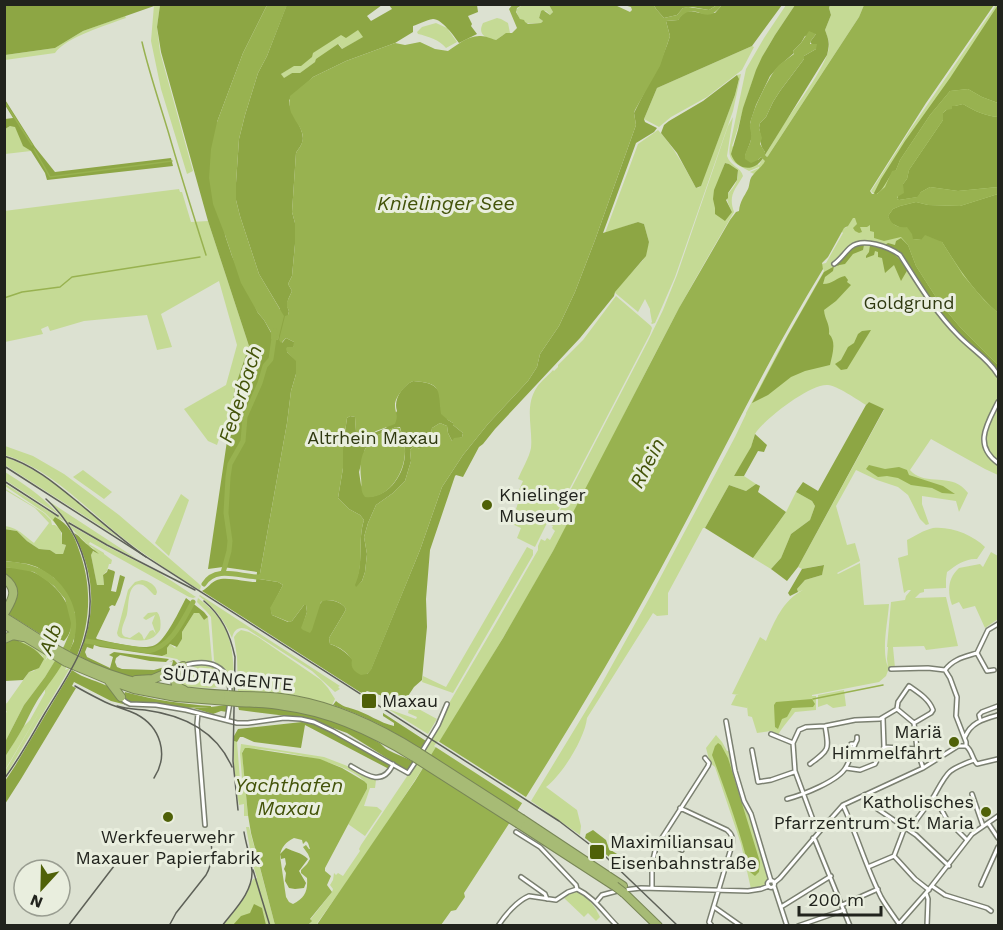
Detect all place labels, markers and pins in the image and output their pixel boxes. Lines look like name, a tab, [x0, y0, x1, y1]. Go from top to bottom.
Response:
place label: Knielinger Museum	[499, 484, 586, 526]
marker: Knielinger Museum	[480, 498, 494, 512]
place label: Maxau	[382, 690, 438, 711]
marker: Maxau	[360, 692, 378, 710]
place label: Mariä Himmelfahrt	[832, 721, 942, 763]
marker: Mariä Himmelfahrt	[947, 735, 961, 749]
place label: Katholisches Pfarrzentrum St. Maria	[774, 791, 974, 833]
marker: Katholisches Pfarrzentrum St. Maria	[979, 805, 993, 819]
marker: Werkfeuerwehr Maxauer Papierfabrik	[161, 810, 175, 824]
place label: Werkfeuerwehr Maxauer Papierfabrik	[76, 826, 260, 868]
place label: Maximiliansau Eisenbahnstraße	[610, 831, 757, 873]
marker: Maximiliansau Eisenbahnstraße	[588, 843, 606, 861]

